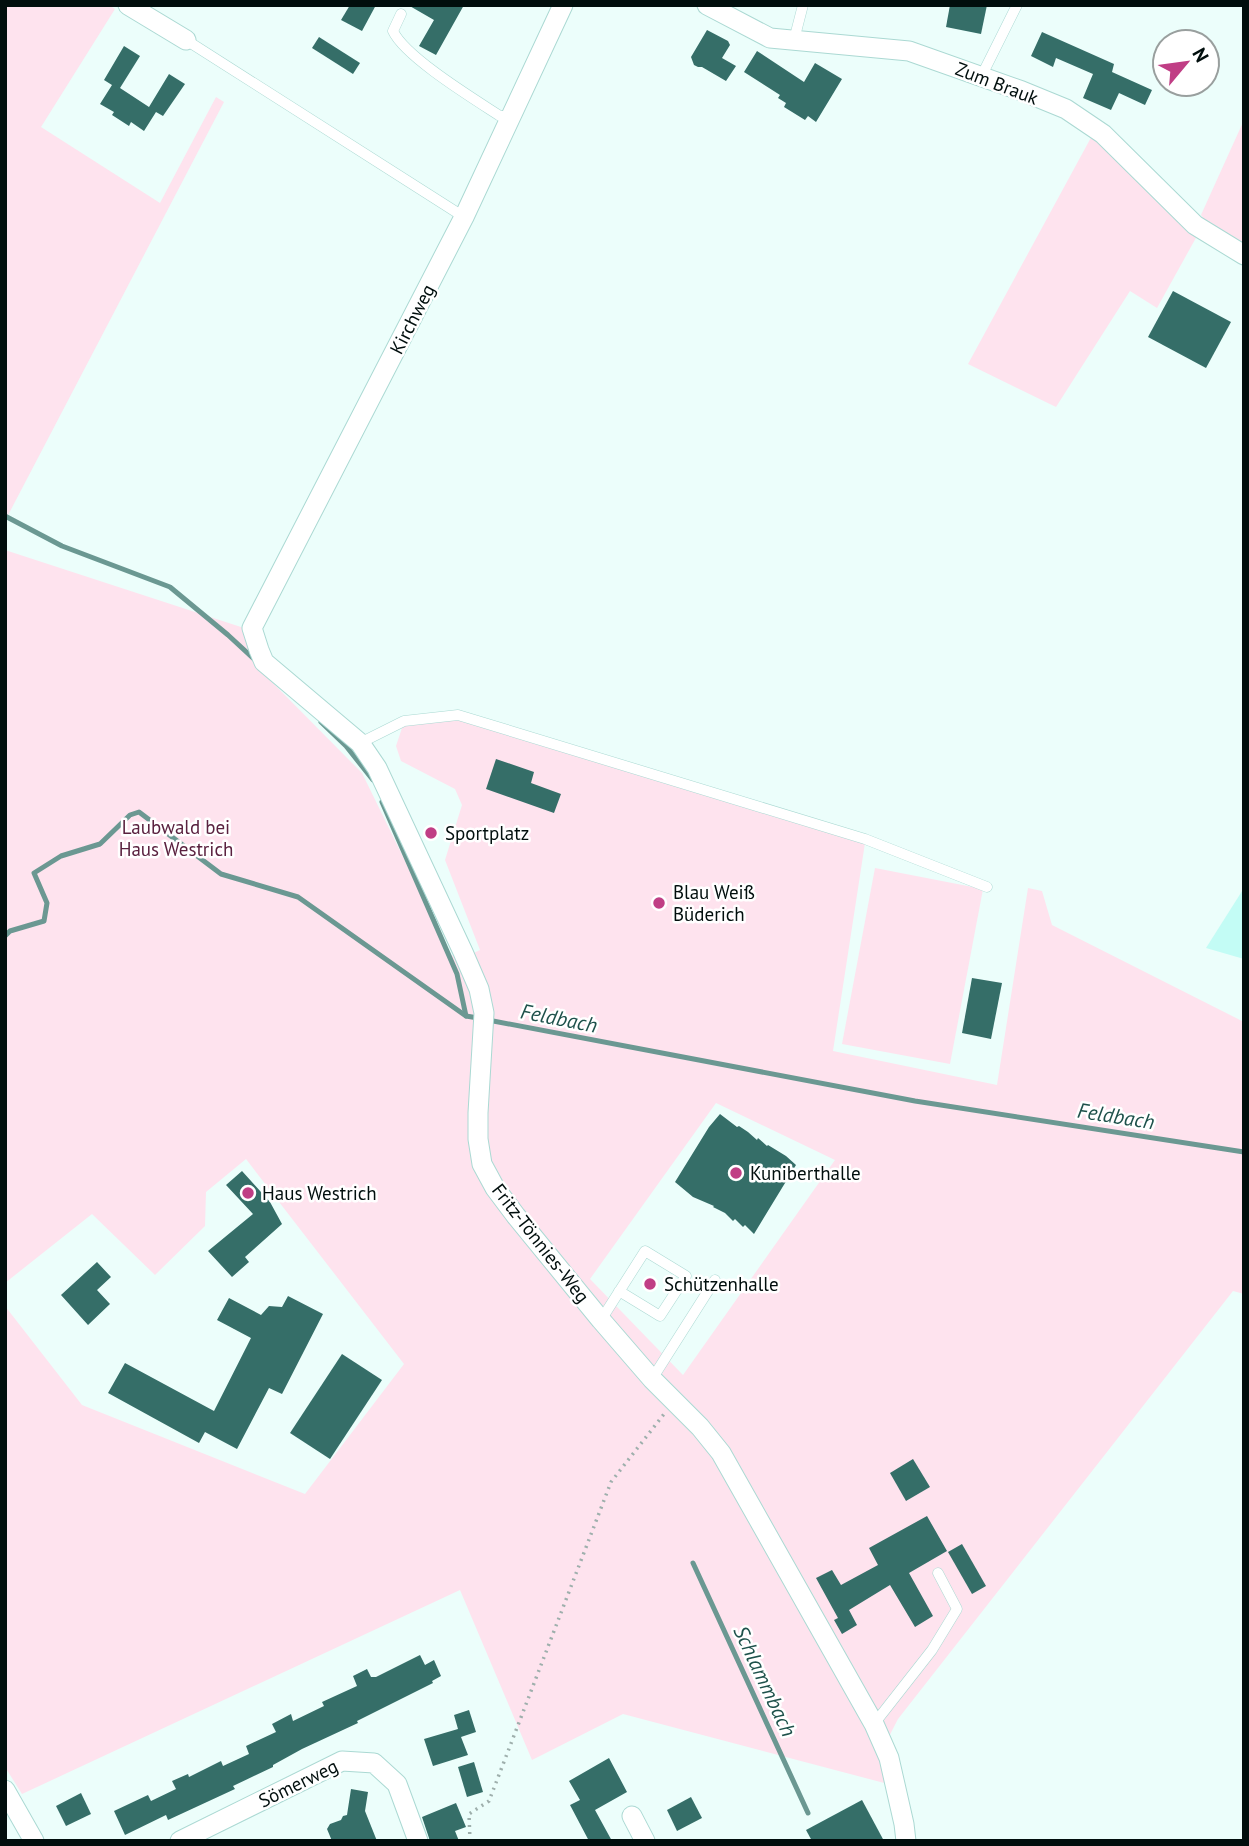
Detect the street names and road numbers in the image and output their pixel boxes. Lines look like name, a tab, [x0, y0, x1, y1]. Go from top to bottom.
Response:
street label: Zum Brauk	[952, 56, 1042, 110]
street label: Kirchweg	[384, 280, 440, 358]
street label: Fritz-Tönnies-Weg	[487, 1179, 595, 1307]
street label: Sömerweg	[254, 1754, 342, 1812]

